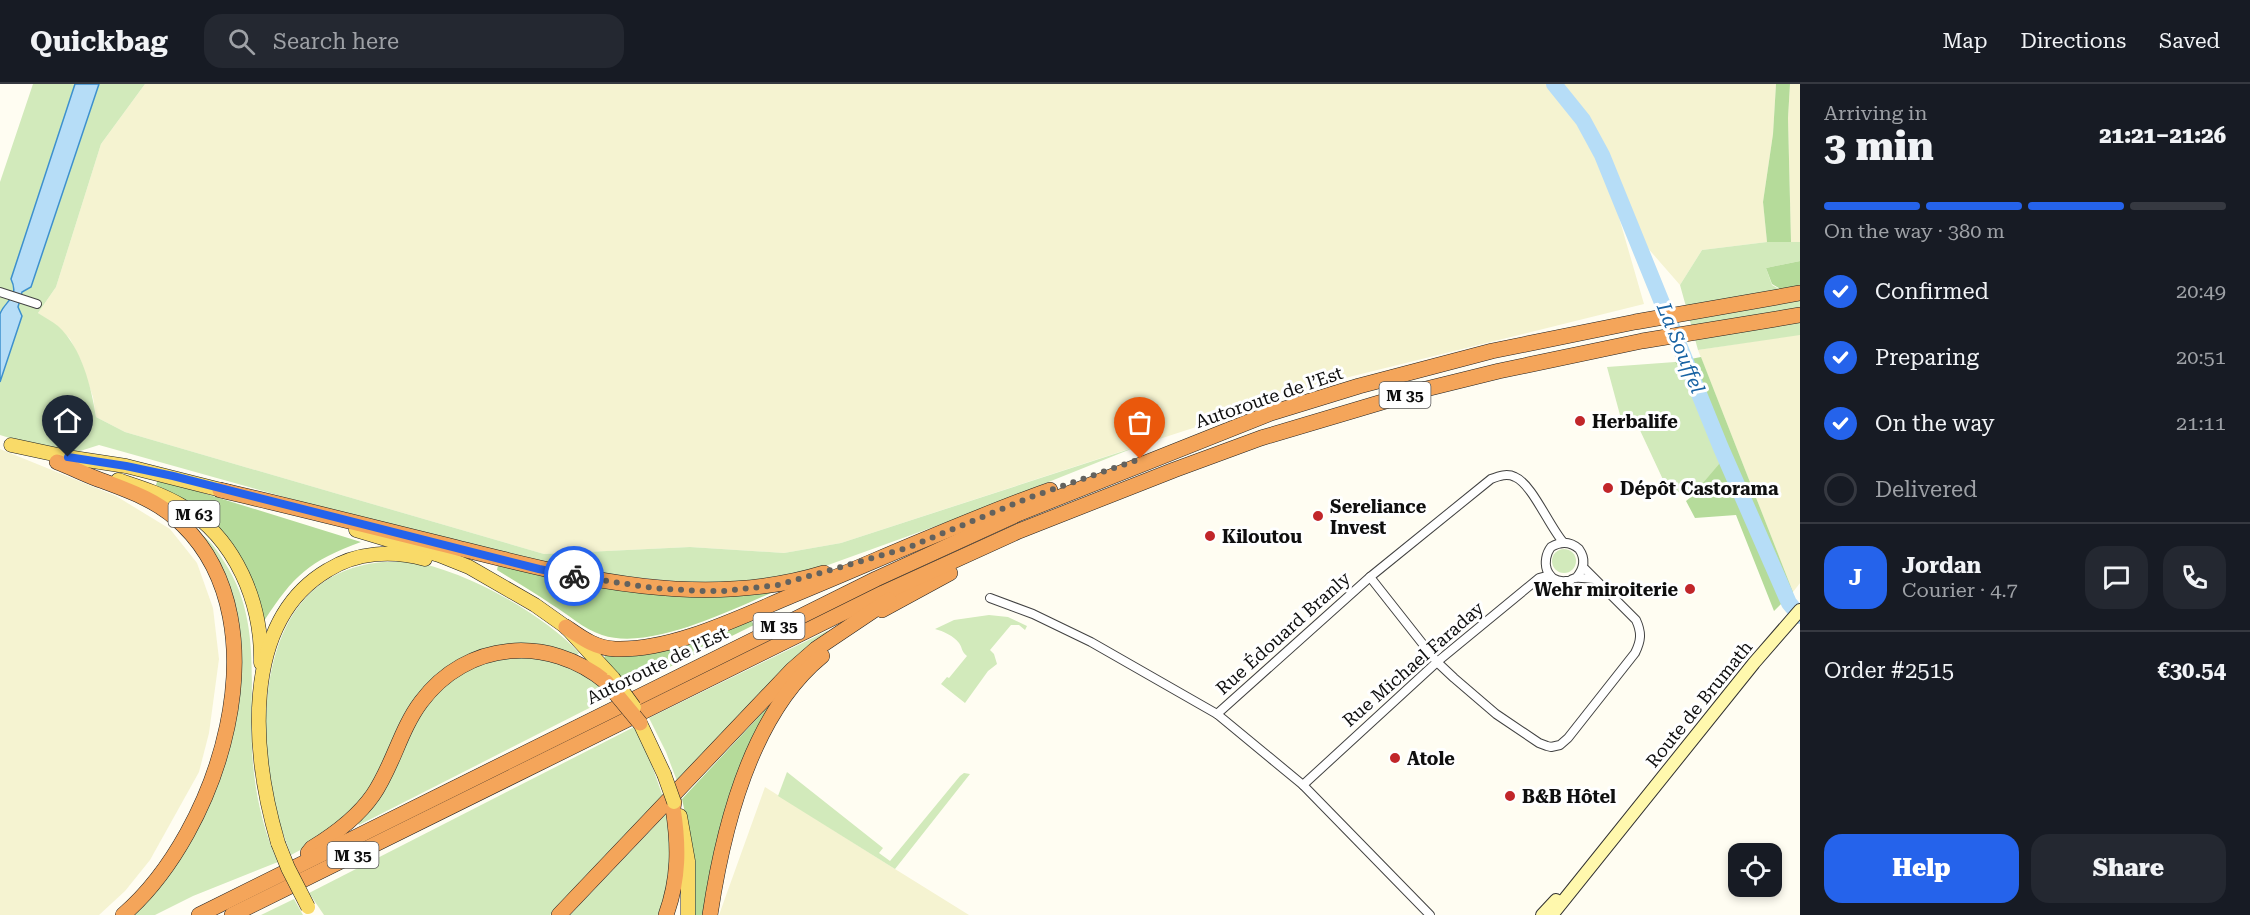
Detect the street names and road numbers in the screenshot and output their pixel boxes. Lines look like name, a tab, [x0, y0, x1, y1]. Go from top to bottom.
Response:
street label: Autoroute de l’Est	[1193, 362, 1346, 432]
road number: M 35	[1380, 382, 1430, 408]
road number: M 63	[168, 501, 220, 527]
street label: Rue Édouard Branly	[1212, 567, 1355, 699]
street label: Rue Michael Faraday	[1338, 597, 1488, 731]
road number: M 35	[754, 613, 804, 639]
street label: Autoroute de l’Est	[583, 622, 731, 708]
street label: Route de Brumath	[1642, 636, 1757, 771]
road number: M 35	[328, 842, 378, 868]

